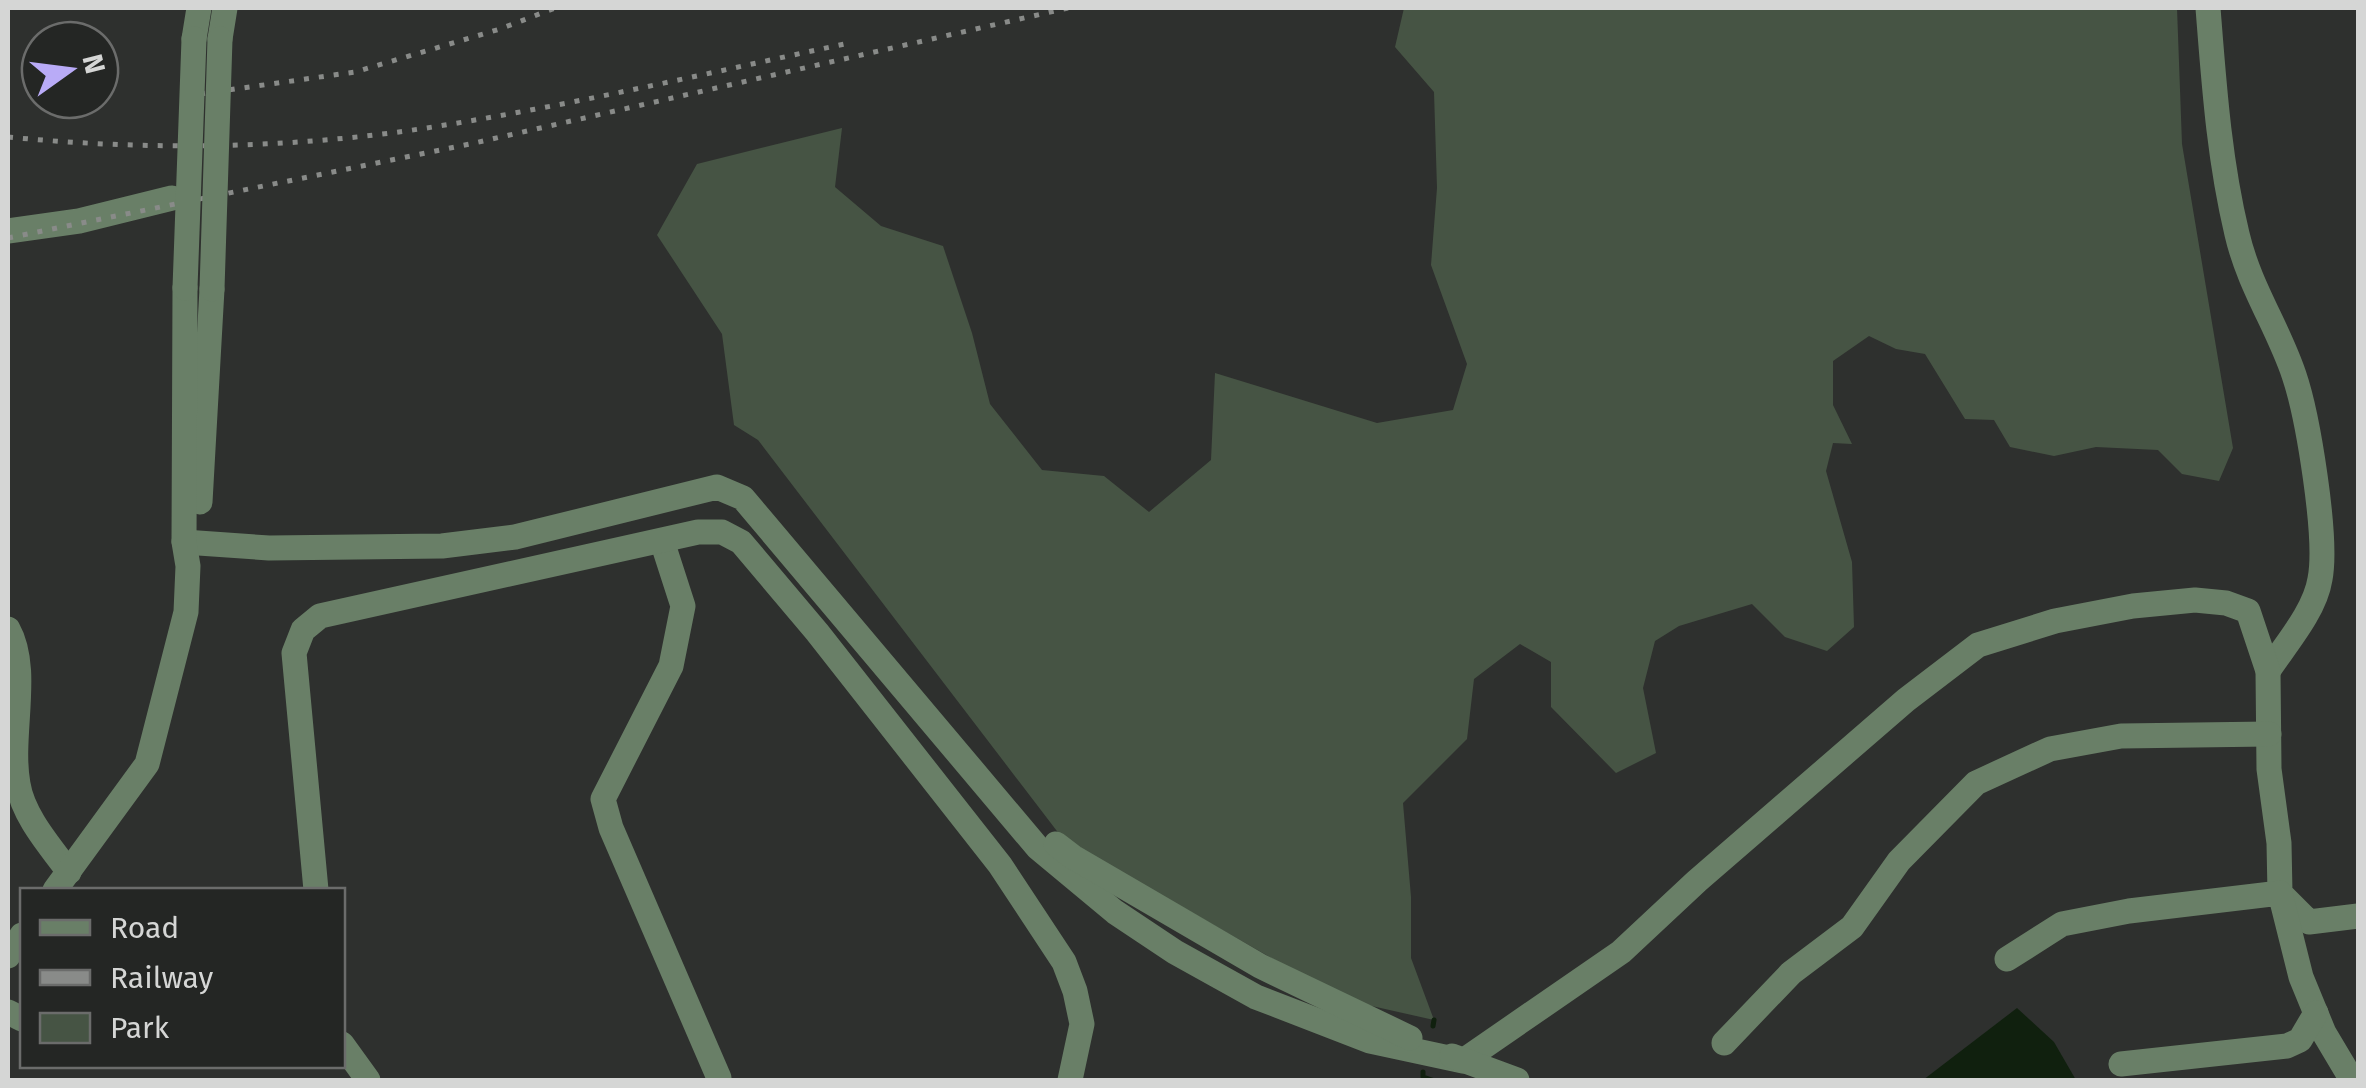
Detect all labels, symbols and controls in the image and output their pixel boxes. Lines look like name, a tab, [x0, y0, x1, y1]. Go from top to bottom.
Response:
north arrow	[20, 20, 120, 120]
text: N	[76, 51, 112, 77]
legend	[20, 888, 345, 1068]
text: Road	[110, 910, 179, 946]
text: Railway	[110, 960, 213, 996]
text: Park	[110, 1010, 170, 1046]

